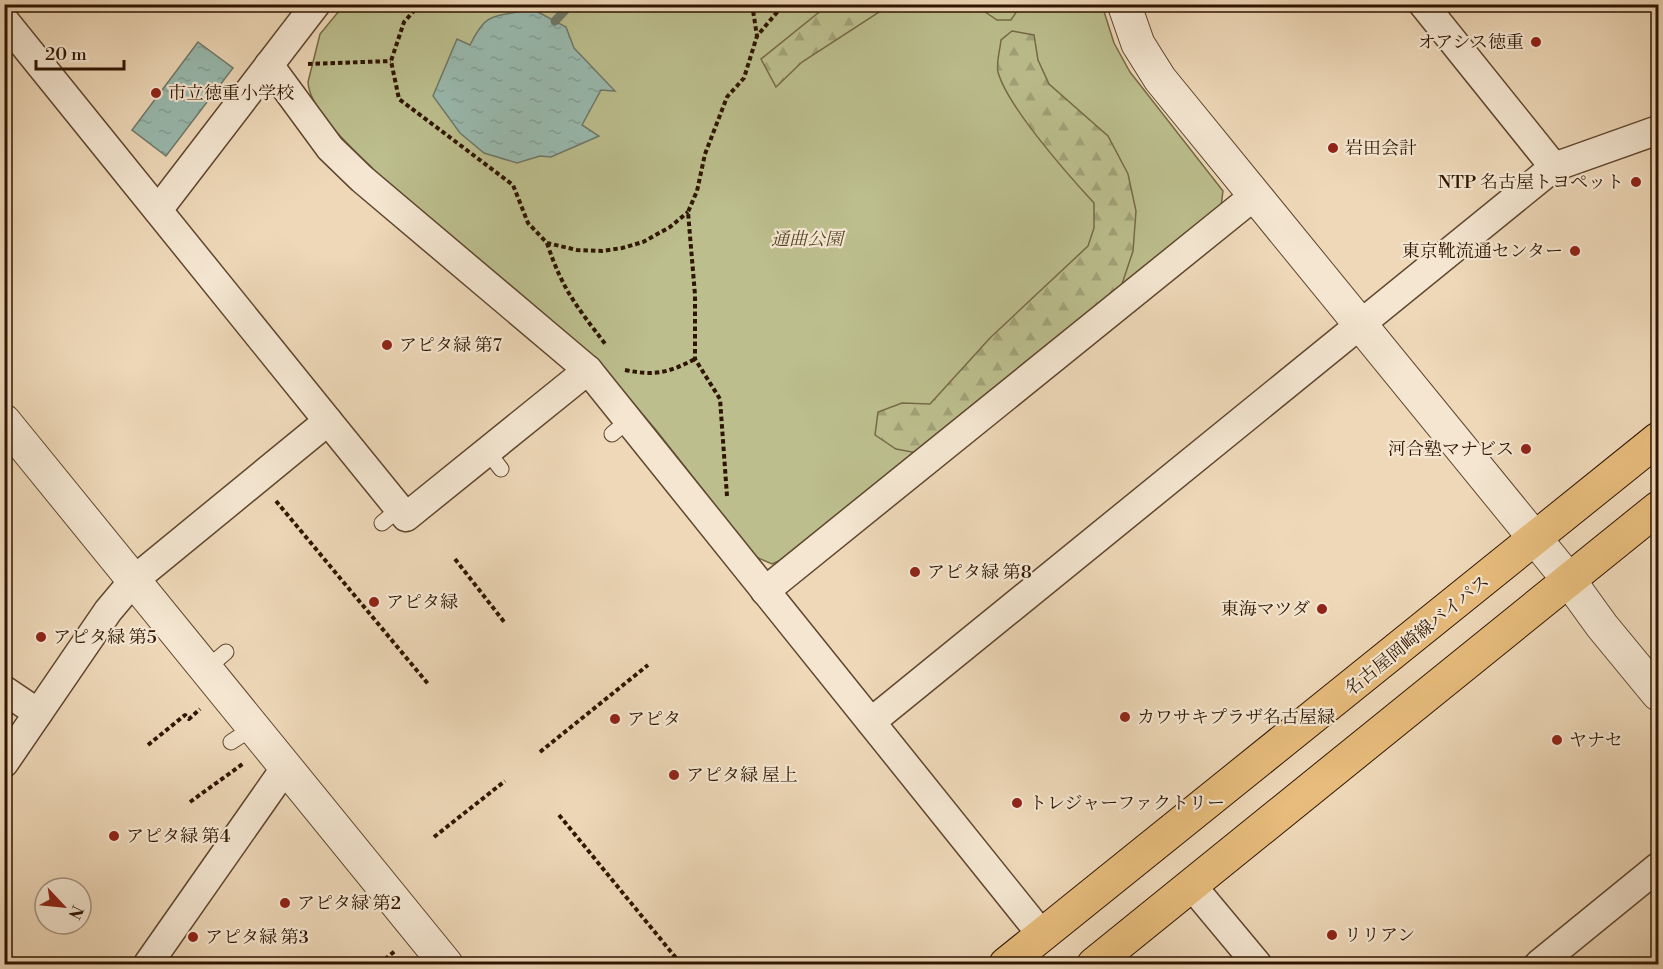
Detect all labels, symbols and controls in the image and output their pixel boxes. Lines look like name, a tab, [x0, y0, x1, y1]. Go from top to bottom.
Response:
place label: オアシス徳重	[1418, 31, 1524, 54]
scale bar	[36, 33, 124, 71]
marker: オアシス徳重	[1529, 35, 1543, 49]
text: 20 m	[45, 43, 87, 66]
place label: 市立徳重小学校	[168, 82, 294, 105]
marker: 市立徳重小学校	[149, 86, 163, 100]
place label: 岩田会計	[1345, 137, 1417, 160]
marker: 岩田会計	[1326, 141, 1340, 155]
place label: NTP 名古屋トヨペット	[1438, 171, 1624, 194]
marker: NTP 名古屋トヨペット	[1629, 175, 1643, 189]
park label: 通曲公園	[771, 228, 846, 251]
place label: 東京靴流通センター	[1402, 240, 1563, 263]
marker: 東京靴流通センター	[1568, 244, 1582, 258]
place label: アピタ緑 第7	[399, 334, 502, 357]
marker: アピタ緑 第7	[380, 338, 394, 352]
place label: 河合塾マナビス	[1388, 438, 1514, 461]
marker: 河合塾マナビス	[1519, 442, 1533, 456]
place label: アピタ緑 第8	[927, 561, 1032, 584]
marker: アピタ緑 第8	[908, 565, 922, 579]
street label: 名古屋岡崎線バイパス	[1340, 570, 1494, 701]
place label: アピタ緑	[386, 591, 458, 614]
marker: アピタ緑	[367, 595, 381, 609]
place label: 東海マツダ	[1221, 598, 1310, 621]
marker: 東海マツダ	[1315, 602, 1329, 616]
place label: アピタ緑 第5	[53, 626, 157, 649]
marker: アピタ緑 第5	[34, 630, 48, 644]
place label: カワサキプラザ名古屋緑	[1137, 706, 1335, 729]
place label: アピタ	[627, 708, 681, 731]
marker: カワサキプラザ名古屋緑	[1118, 710, 1132, 724]
marker: アピタ	[608, 712, 622, 726]
place label: ヤナセ	[1569, 729, 1623, 752]
marker: ヤナセ	[1550, 733, 1564, 747]
place label: アピタ緑 屋上	[686, 764, 798, 787]
marker: アピタ緑 屋上	[667, 768, 681, 782]
place label: トレジャーファクトリー	[1029, 792, 1225, 815]
marker: トレジャーファクトリー	[1010, 796, 1024, 810]
place label: アピタ緑 第4	[126, 825, 231, 848]
marker: アピタ緑 第4	[107, 829, 121, 843]
north arrow	[33, 876, 93, 936]
place label: アピタ緑 第2	[297, 892, 401, 915]
marker: アピタ緑 第2	[278, 896, 292, 910]
text: N	[64, 902, 87, 923]
place label: リリアン	[1344, 924, 1415, 947]
place label: アピタ緑 第3	[205, 926, 309, 949]
marker: リリアン	[1325, 928, 1339, 942]
marker: アピタ緑 第3	[186, 930, 200, 944]

